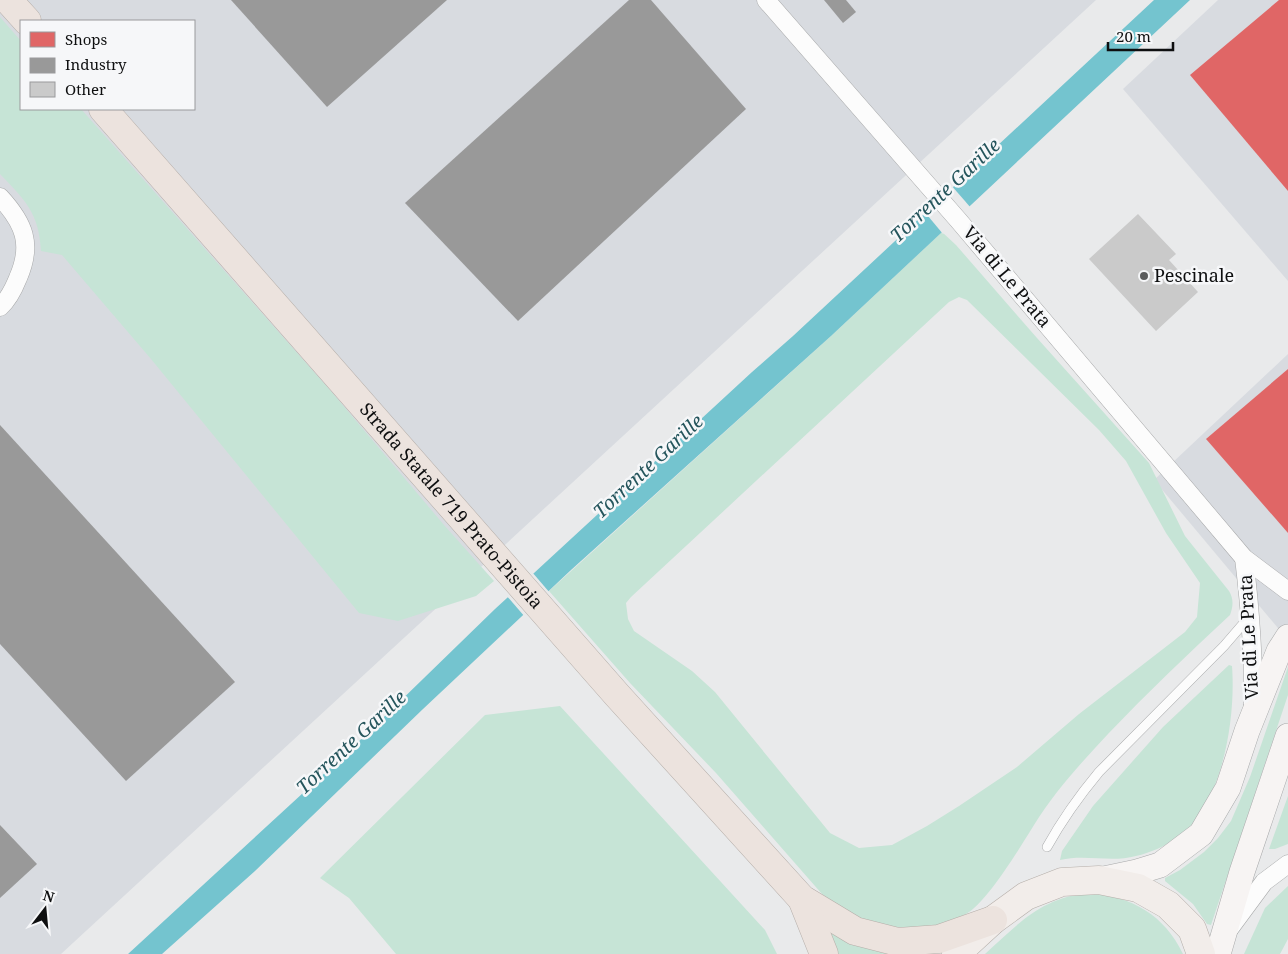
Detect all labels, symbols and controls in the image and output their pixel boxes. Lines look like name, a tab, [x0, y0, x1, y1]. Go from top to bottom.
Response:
legend	[20, 20, 195, 110]
scale bar	[1108, 20, 1173, 52]
text: 20 m	[1116, 26, 1151, 46]
text: Shops	[65, 29, 108, 49]
text: Industry	[65, 54, 127, 74]
text: Other	[65, 79, 106, 99]
water label: Torrente Garille	[884, 132, 1006, 248]
street label: Via di Le Prata	[958, 221, 1057, 332]
place label: Pescinale	[1154, 263, 1234, 287]
marker: Pescinale	[1138, 270, 1150, 282]
street label: Strada Statale 719 Prato-Pistoia	[355, 397, 549, 613]
water label: Torrente Garille	[587, 408, 709, 524]
street label: Via di Le Prata	[1233, 574, 1263, 700]
water label: Torrente Garille	[290, 684, 412, 800]
north arrow	[20, 884, 70, 934]
text: N	[41, 885, 57, 907]

